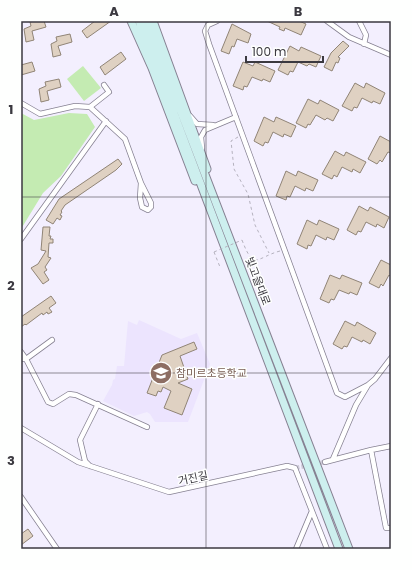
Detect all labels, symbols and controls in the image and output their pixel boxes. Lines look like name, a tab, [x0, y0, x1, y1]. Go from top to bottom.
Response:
text: A	[109, 2, 119, 21]
text: B	[294, 2, 303, 21]
scale bar	[246, 38, 323, 64]
text: 100 m	[252, 43, 286, 60]
text: 1	[9, 100, 13, 119]
street label: 빛고을대로	[241, 255, 275, 307]
text: 2	[7, 276, 15, 295]
school or university icon: 참미르초등학교	[148, 360, 174, 386]
place label: 참미르초등학교	[176, 365, 247, 381]
text: 3	[7, 451, 15, 470]
street label: 거진길	[176, 467, 210, 489]

